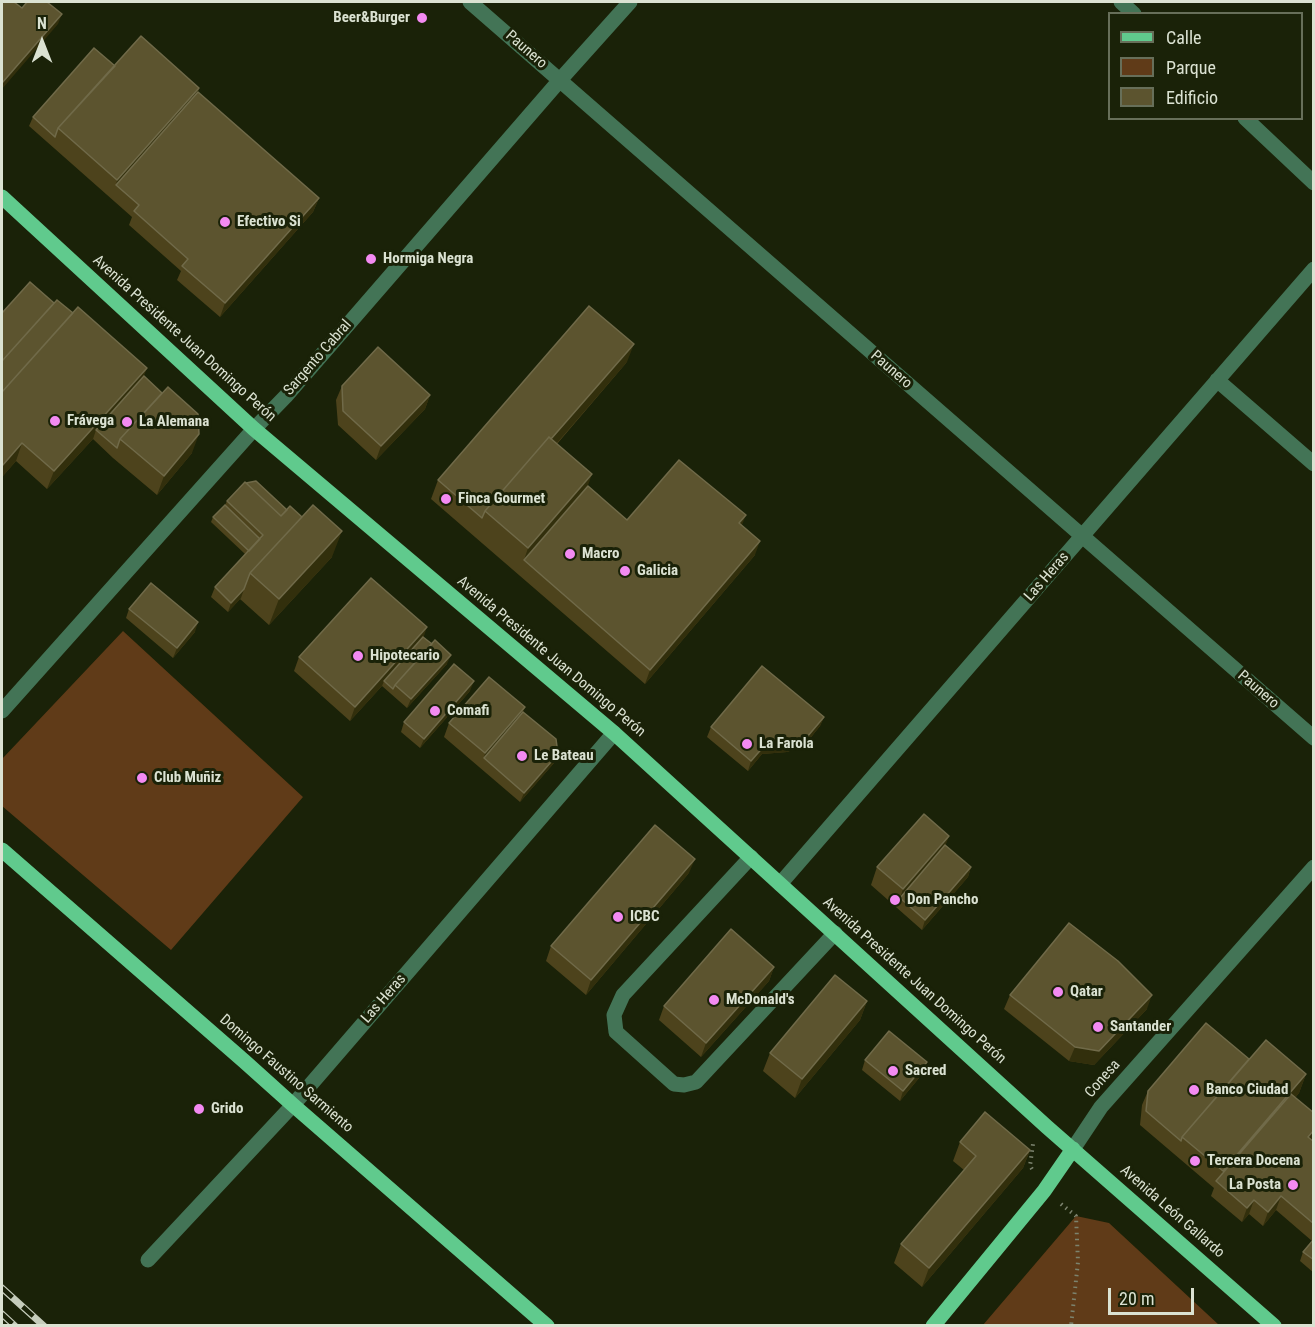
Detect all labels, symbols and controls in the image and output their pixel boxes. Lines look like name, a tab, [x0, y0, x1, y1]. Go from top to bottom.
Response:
place label: Beer&Burger	[333, 9, 410, 27]
marker: Beer&Burger	[415, 11, 429, 25]
north arrow	[12, 12, 72, 72]
legend	[1108, 12, 1303, 120]
text: N	[37, 14, 47, 33]
street label: Paunero	[502, 27, 550, 73]
text: Calle	[1166, 27, 1202, 48]
text: Parque	[1166, 57, 1216, 78]
text: Edificio	[1166, 87, 1218, 108]
place label: Efectivo Si	[237, 213, 301, 231]
marker: Efectivo Si	[218, 215, 232, 229]
place label: Hormiga Negra	[383, 250, 473, 268]
street label: Avenida Presidente Juan Domingo Perón	[89, 252, 279, 426]
marker: Hormiga Negra	[364, 252, 378, 266]
street label: Sargento Cabral	[280, 316, 356, 400]
street label: Paunero	[867, 347, 915, 393]
place label: Frávega	[67, 412, 114, 430]
place label: La Alemana	[139, 413, 209, 431]
marker: Frávega	[48, 414, 62, 428]
marker: La Alemana	[120, 415, 134, 429]
place label: Finca Gourmet	[458, 490, 545, 508]
marker: Finca Gourmet	[439, 492, 453, 506]
place label: Macro	[582, 545, 620, 563]
marker: Macro	[563, 547, 577, 561]
street label: Las Heras	[1021, 549, 1073, 605]
place label: Galicia	[637, 562, 678, 580]
marker: Galicia	[618, 564, 632, 578]
street label: Avenida Presidente Juan Domingo Perón	[453, 573, 649, 741]
place label: Hipotecario	[370, 647, 440, 665]
marker: Hipotecario	[351, 649, 365, 663]
street label: Paunero	[1234, 667, 1282, 713]
place label: Comafi	[447, 702, 489, 720]
marker: Comafi	[428, 704, 442, 718]
place label: La Farola	[759, 735, 814, 753]
marker: La Farola	[740, 737, 754, 751]
place label: Le Bateau	[534, 747, 594, 765]
marker: Le Bateau	[515, 749, 529, 763]
place label: Club Muñiz	[154, 769, 221, 787]
marker: Club Muñiz	[135, 771, 149, 785]
place label: Don Pancho	[907, 891, 978, 909]
marker: Don Pancho	[888, 893, 902, 907]
street label: Avenida Presidente Juan Domingo Perón	[819, 894, 1009, 1068]
place label: ICBC	[630, 908, 660, 926]
marker: ICBC	[611, 910, 625, 924]
street label: Las Heras	[358, 971, 410, 1027]
place label: Qatar	[1070, 983, 1103, 1001]
marker: Qatar	[1051, 985, 1065, 999]
place label: McDonald's	[726, 991, 794, 1009]
marker: McDonald's	[707, 993, 721, 1007]
street label: Domingo Faustino Sarmiento	[215, 1011, 357, 1137]
place label: Santander	[1110, 1018, 1171, 1036]
marker: Santander	[1091, 1020, 1105, 1034]
street label: Conesa	[1082, 1056, 1124, 1102]
place label: Sacred	[905, 1062, 946, 1080]
marker: Sacred	[886, 1064, 900, 1078]
place label: Banco Ciudad	[1206, 1081, 1288, 1099]
marker: Banco Ciudad	[1187, 1083, 1201, 1097]
place label: Grido	[211, 1100, 243, 1118]
marker: Grido	[192, 1102, 206, 1116]
place label: Tercera Docena	[1207, 1152, 1300, 1170]
marker: Tercera Docena	[1188, 1154, 1202, 1168]
street label: Avenida León Gallardo	[1116, 1162, 1228, 1262]
place label: La Posta	[1229, 1176, 1281, 1194]
marker: La Posta	[1286, 1178, 1300, 1192]
scale bar	[1111, 1276, 1196, 1314]
text: 20 m	[1119, 1288, 1154, 1309]

